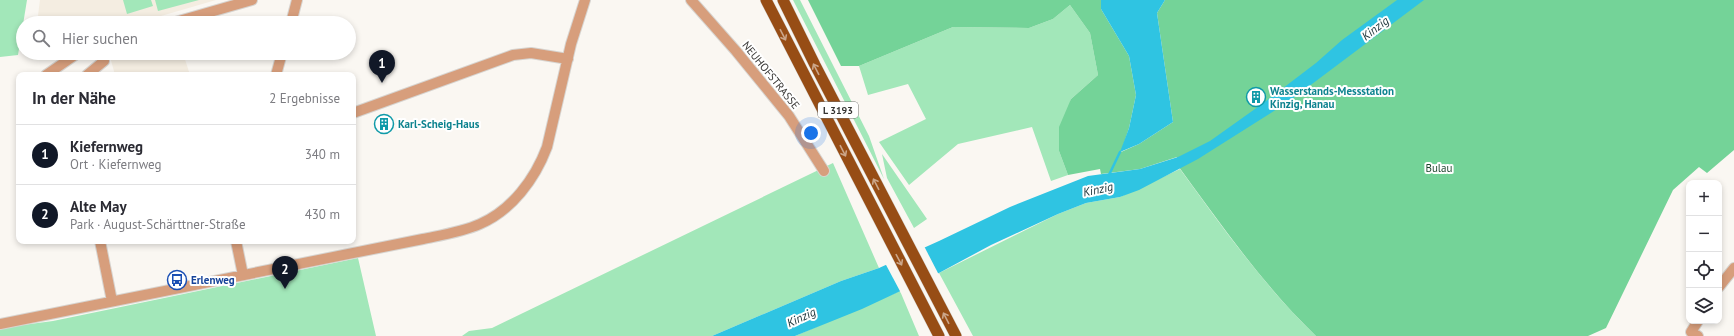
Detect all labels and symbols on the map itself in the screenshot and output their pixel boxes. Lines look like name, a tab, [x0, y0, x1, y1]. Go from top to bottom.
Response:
water label: Kinzig	[1358, 13, 1392, 43]
one-way arrow	[780, 29, 788, 41]
street label: NEUHOFSTRASSE	[739, 38, 803, 112]
pin: 1	[369, 50, 395, 83]
one-way arrow	[812, 63, 820, 75]
place label: Wasserstands-Messstation Kinzig, Hanau	[1270, 84, 1394, 111]
building icon: Wasserstands-Messstation Kinzig, Hanau	[1245, 86, 1267, 108]
road number: L 3193	[818, 102, 858, 118]
building icon: Karl-Scheig-Haus	[373, 113, 395, 135]
place label: Karl-Scheig-Haus	[398, 117, 480, 131]
your location	[801, 123, 821, 143]
one-way arrow	[839, 145, 847, 157]
park label: Bulau	[1426, 161, 1453, 175]
one-way arrow	[872, 178, 879, 190]
water label: Kinzig	[1082, 179, 1114, 199]
one-way arrow	[896, 254, 903, 266]
pin: 2	[272, 256, 298, 289]
bus stop icon: Erlenweg	[166, 269, 188, 291]
place label: Erlenweg	[191, 273, 235, 287]
water label: Kinzig	[784, 304, 818, 330]
one-way arrow	[942, 312, 949, 324]

